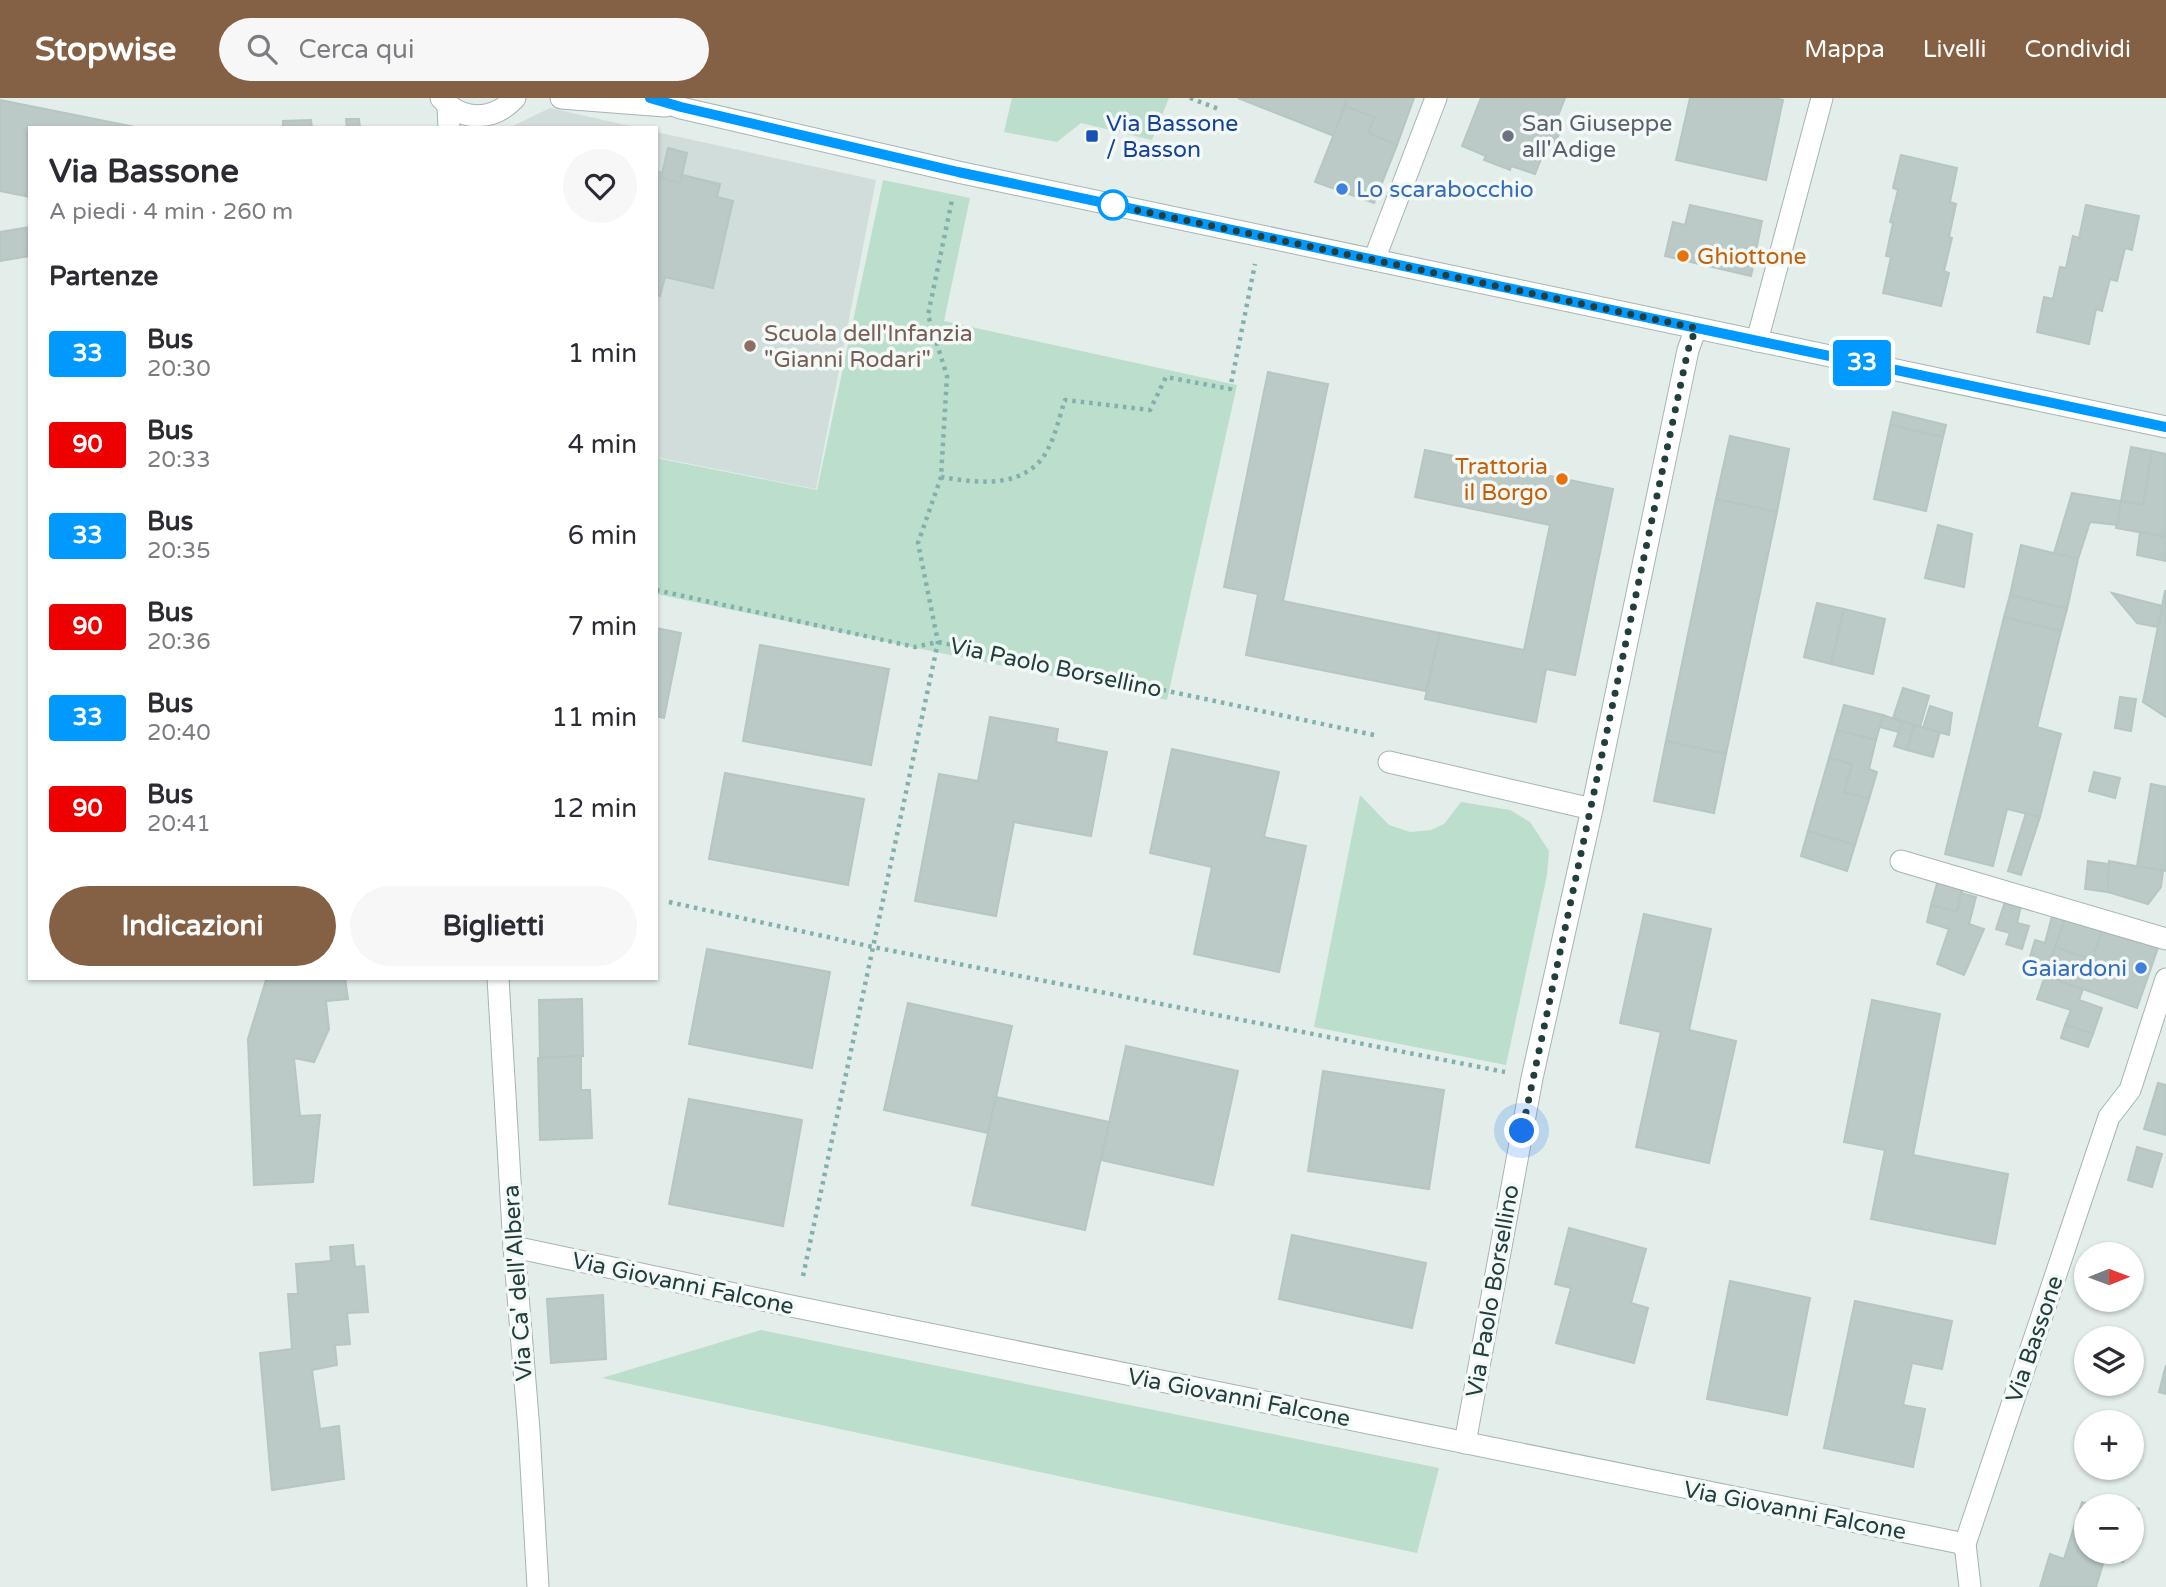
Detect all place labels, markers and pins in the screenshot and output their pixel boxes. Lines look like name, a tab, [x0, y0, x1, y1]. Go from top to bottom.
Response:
place label: Via Bassone / Basson	[1106, 110, 1238, 164]
place label: San Giuseppe all'Adige	[1522, 110, 1672, 164]
marker: Via Bassone / Basson	[1084, 128, 1100, 144]
marker: San Giuseppe all'Adige	[1500, 128, 1516, 144]
place label: Lo scarabocchio	[1356, 176, 1534, 204]
marker: Lo scarabocchio	[1334, 181, 1350, 197]
unlabelled marker	[1098, 190, 1128, 220]
place label: Ghiottone	[1697, 243, 1806, 271]
marker: Ghiottone	[1675, 248, 1691, 264]
place label: Scuola dell'Infanzia "Gianni Rodari"	[764, 320, 973, 374]
marker: Scuola dell'Infanzia "Gianni Rodari"	[742, 338, 758, 354]
place label: Trattoria il Borgo	[1455, 453, 1548, 507]
marker: Trattoria il Borgo	[1554, 471, 1570, 487]
place label: Gaiardoni	[2021, 955, 2127, 983]
marker: Gaiardoni	[2133, 960, 2149, 976]

